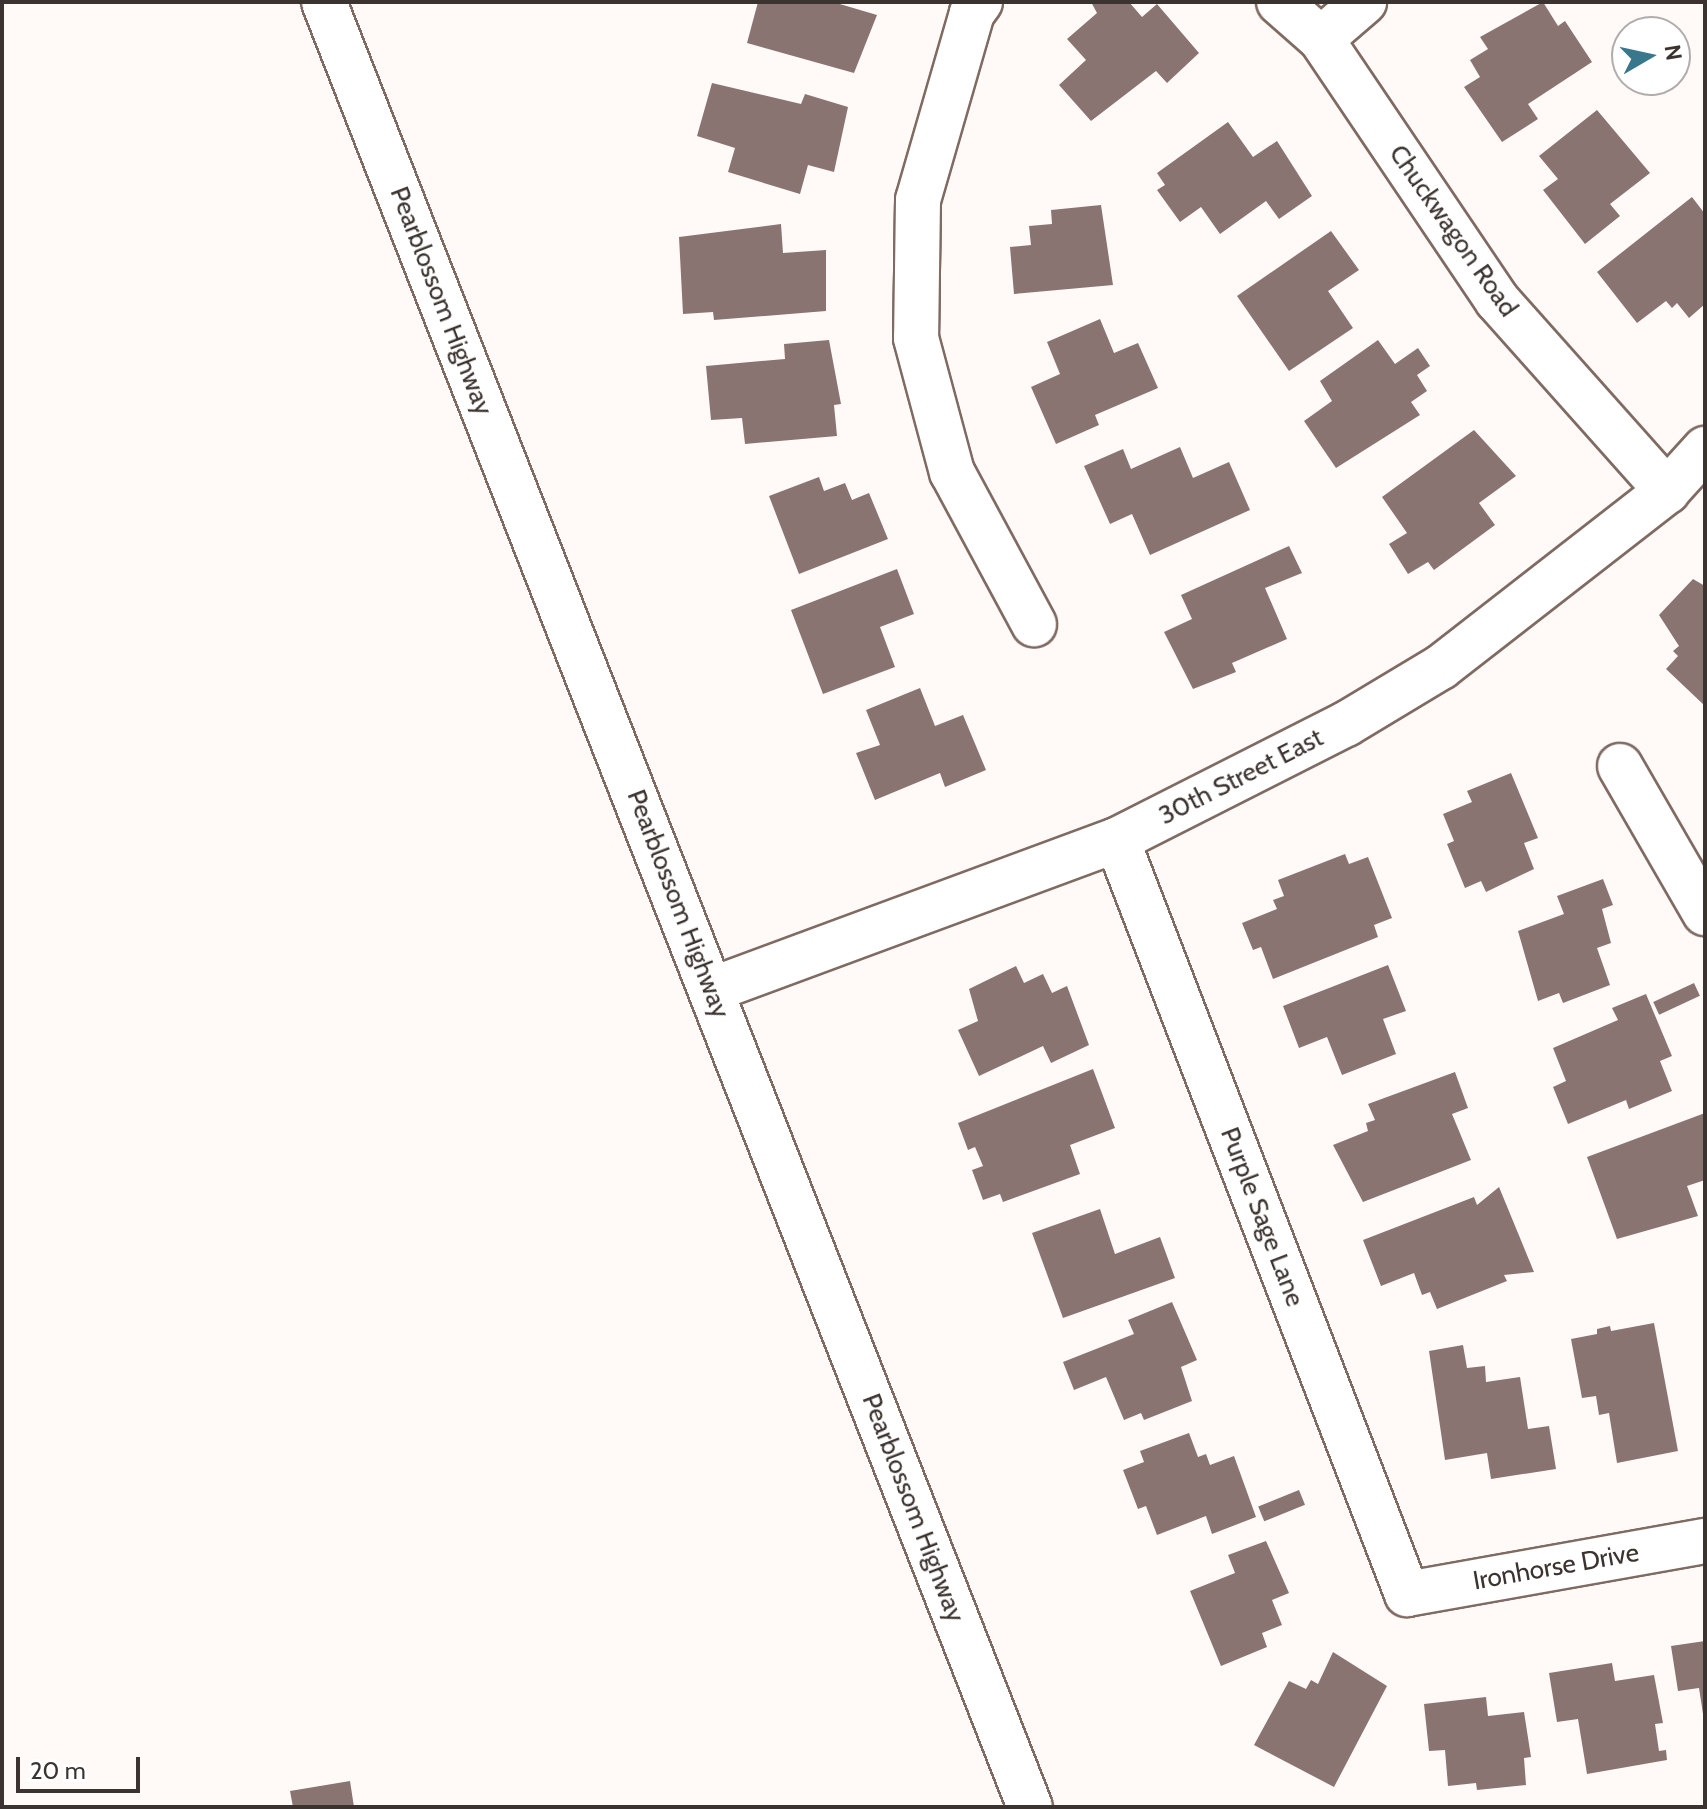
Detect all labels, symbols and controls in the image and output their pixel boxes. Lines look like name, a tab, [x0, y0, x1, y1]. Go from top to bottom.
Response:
north arrow	[1611, 16, 1691, 96]
text: N	[1659, 43, 1688, 62]
street label: Chuckwagon Road	[1382, 139, 1524, 323]
street label: Pearblossom Highway	[383, 182, 499, 420]
street label: 30th Street East	[1154, 722, 1328, 832]
street label: Pearblossom Highway	[620, 785, 736, 1023]
street label: Purple Sage Lane	[1214, 1123, 1310, 1311]
street label: Pearblossom Highway	[855, 1389, 971, 1627]
street label: Ironhorse Drive	[1471, 1537, 1641, 1597]
scale bar	[20, 1741, 144, 1791]
text: 20 m	[30, 1756, 86, 1785]

